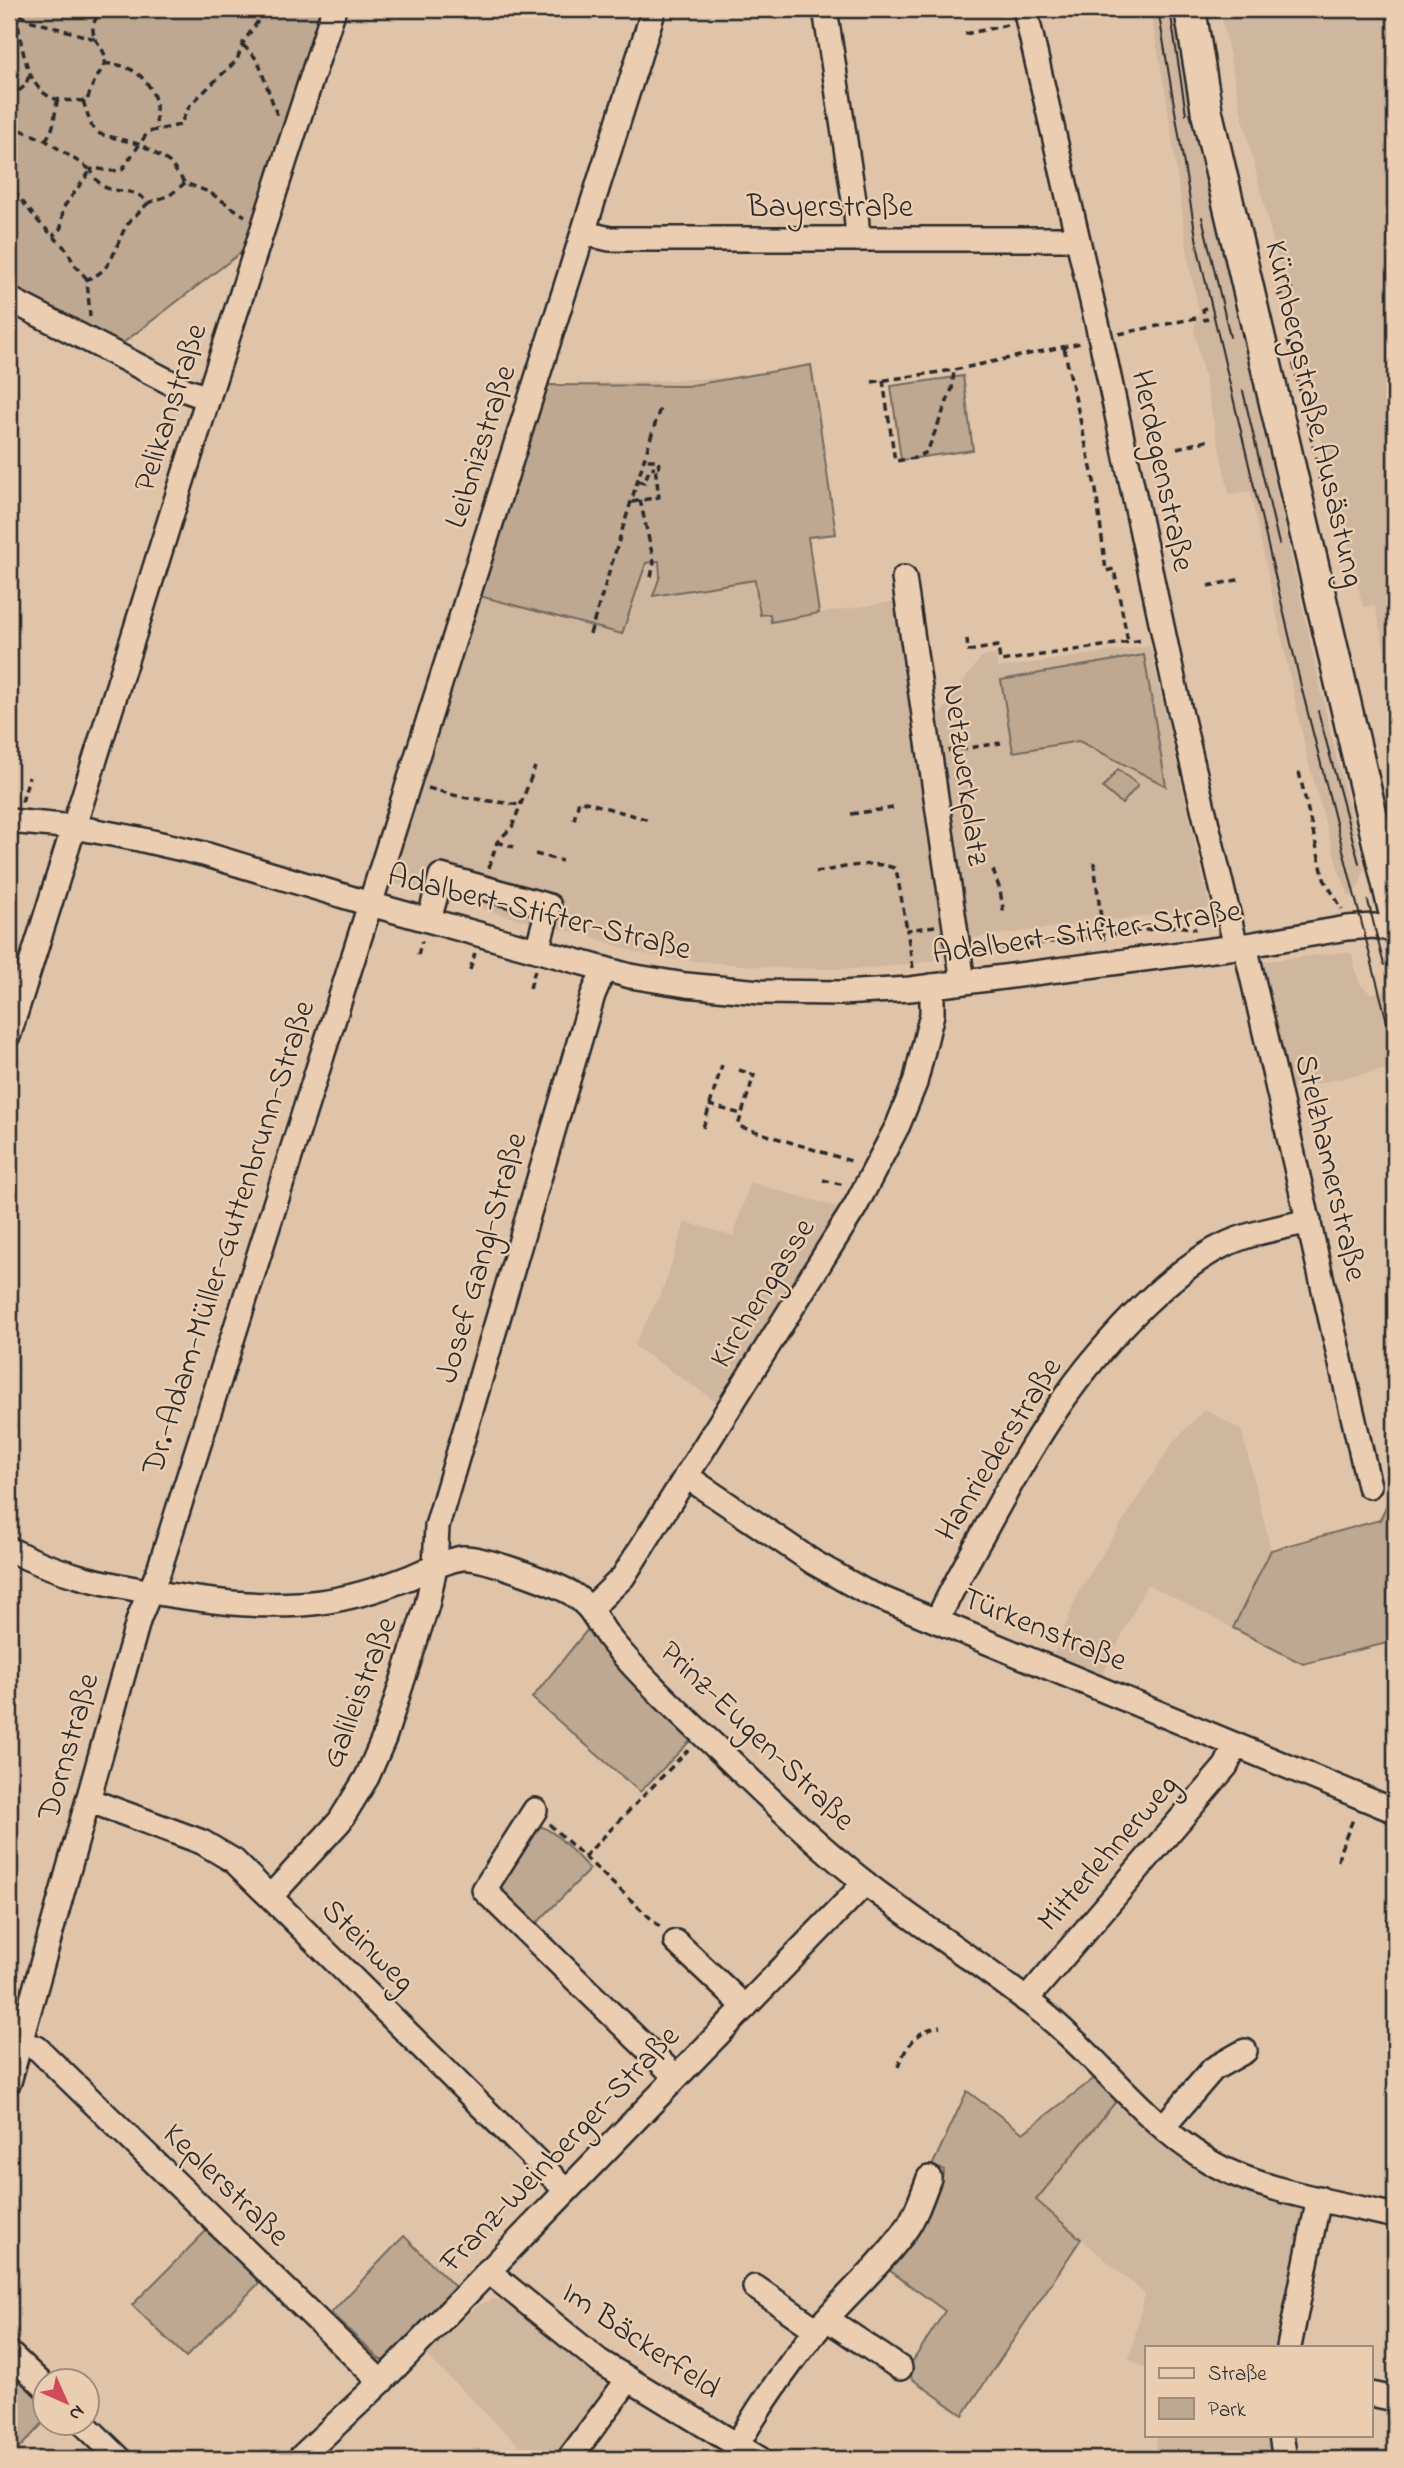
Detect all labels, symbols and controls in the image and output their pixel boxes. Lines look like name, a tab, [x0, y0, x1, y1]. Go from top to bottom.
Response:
street label: Bayerstraße	[746, 185, 914, 232]
street label: Kürnbergstraße Ausästung	[1250, 236, 1376, 592]
street label: Pelikanstraße	[123, 317, 222, 498]
street label: Leibnizstraße	[434, 359, 531, 535]
street label: Herdegenstraße	[1117, 366, 1205, 577]
street label: Netzwerkplatz	[928, 681, 1000, 869]
street label: Adalbert-Stifter-Straße	[382, 854, 696, 975]
street label: Adalbert-Stifter-Straße	[930, 889, 1245, 979]
street label: Dr.-Adam-Müller-Guttenbrunn-Straße	[131, 994, 329, 1482]
street label: Stelzhamerstraße	[1280, 1050, 1378, 1287]
street label: Josef Gangl-Straße	[425, 1126, 541, 1389]
street label: Kirchengasse	[699, 1209, 829, 1378]
street label: Hanriederstraße	[925, 1348, 1076, 1551]
street label: Türkenstraße	[955, 1577, 1134, 1686]
street label: Galileistraße	[311, 1610, 412, 1776]
street label: Prinz-Eugen-Straße	[647, 1631, 865, 1844]
street label: Dornstraße	[26, 1667, 114, 1827]
street label: Mitterlehnerweg	[1027, 1765, 1191, 1943]
street label: Steinweg	[309, 1889, 425, 2005]
street label: Franz-Weinberger-Straße	[429, 2015, 693, 2285]
street label: Keplerstraße	[151, 2113, 300, 2259]
street label: Im Bäckerfeld	[551, 2271, 729, 2413]
legend	[1145, 2346, 1372, 2436]
text: Straße	[1208, 2360, 1267, 2390]
north arrow	[32, 2366, 102, 2436]
text: Park	[1208, 2396, 1247, 2426]
text: N	[62, 2398, 90, 2426]

